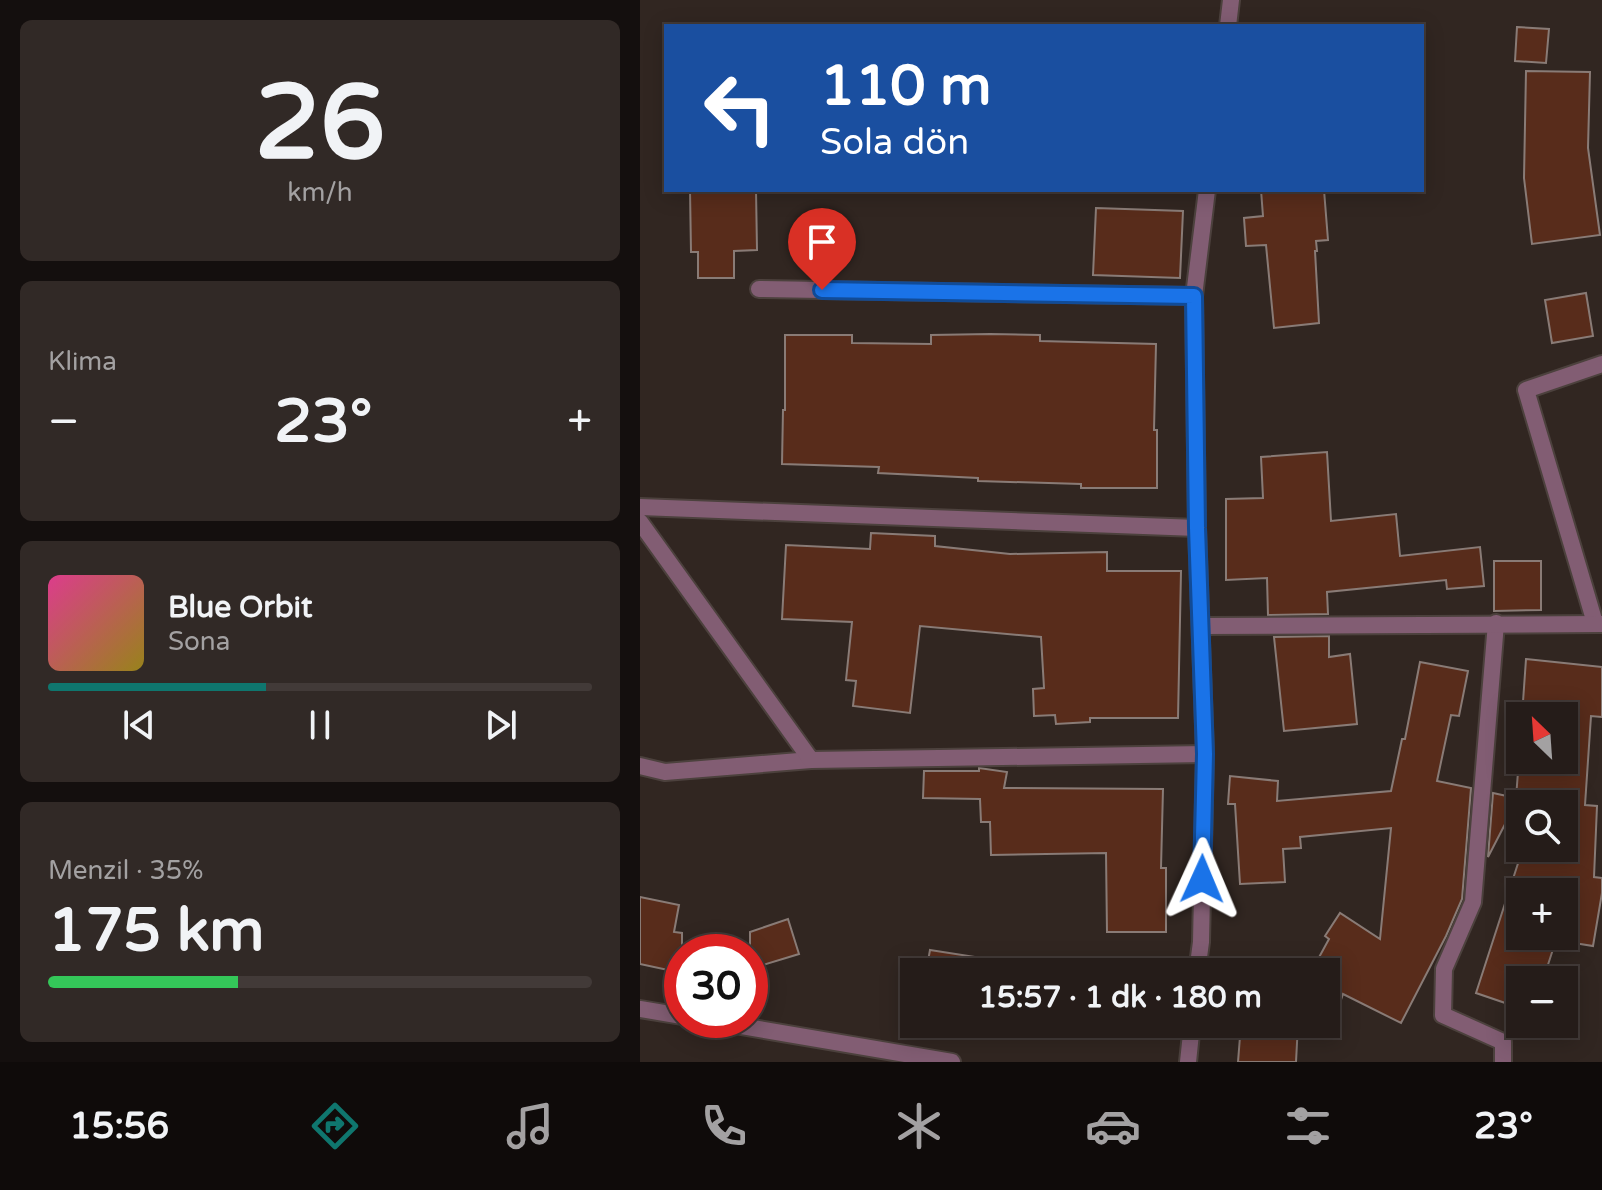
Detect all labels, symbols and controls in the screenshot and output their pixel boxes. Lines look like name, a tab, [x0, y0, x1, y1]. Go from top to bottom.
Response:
text: 110 m	[820, 53, 991, 120]
icon: left	[688, 56, 792, 160]
text: 26	[255, 62, 385, 187]
text: Sola dön	[820, 121, 969, 164]
text: km/h	[287, 177, 353, 208]
pin	[788, 208, 856, 290]
icon: arrive	[800, 220, 844, 264]
text: Klima	[48, 346, 117, 377]
text: 23°	[274, 386, 372, 458]
text: −	[48, 396, 79, 449]
text: +	[567, 396, 592, 449]
text: Blue Orbit	[168, 589, 313, 626]
text: Sona	[168, 626, 230, 657]
north arrow	[1506, 702, 1578, 774]
map controls	[1506, 702, 1578, 1038]
icon: previous	[117, 703, 161, 747]
icon: pause	[298, 703, 342, 747]
icon: next	[479, 703, 523, 747]
button: search	[1506, 790, 1578, 862]
position arrow	[1160, 837, 1244, 921]
text: Menzil · 35%	[48, 855, 203, 886]
button: +	[1506, 878, 1578, 950]
text: 175 km	[48, 895, 264, 967]
speed limit sign: 30	[664, 934, 768, 1038]
button: −	[1506, 966, 1578, 1038]
text: 15:57 · 1 dk · 180 m	[978, 979, 1262, 1016]
icon: directions	[307, 1098, 363, 1154]
icon: music	[502, 1098, 558, 1154]
icon: phone	[696, 1098, 752, 1154]
icon: climate	[891, 1098, 947, 1154]
icon: car	[1085, 1098, 1141, 1154]
icon: filters	[1280, 1098, 1336, 1154]
text: 15:56	[69, 1105, 169, 1148]
text: 23°	[1474, 1105, 1533, 1148]

